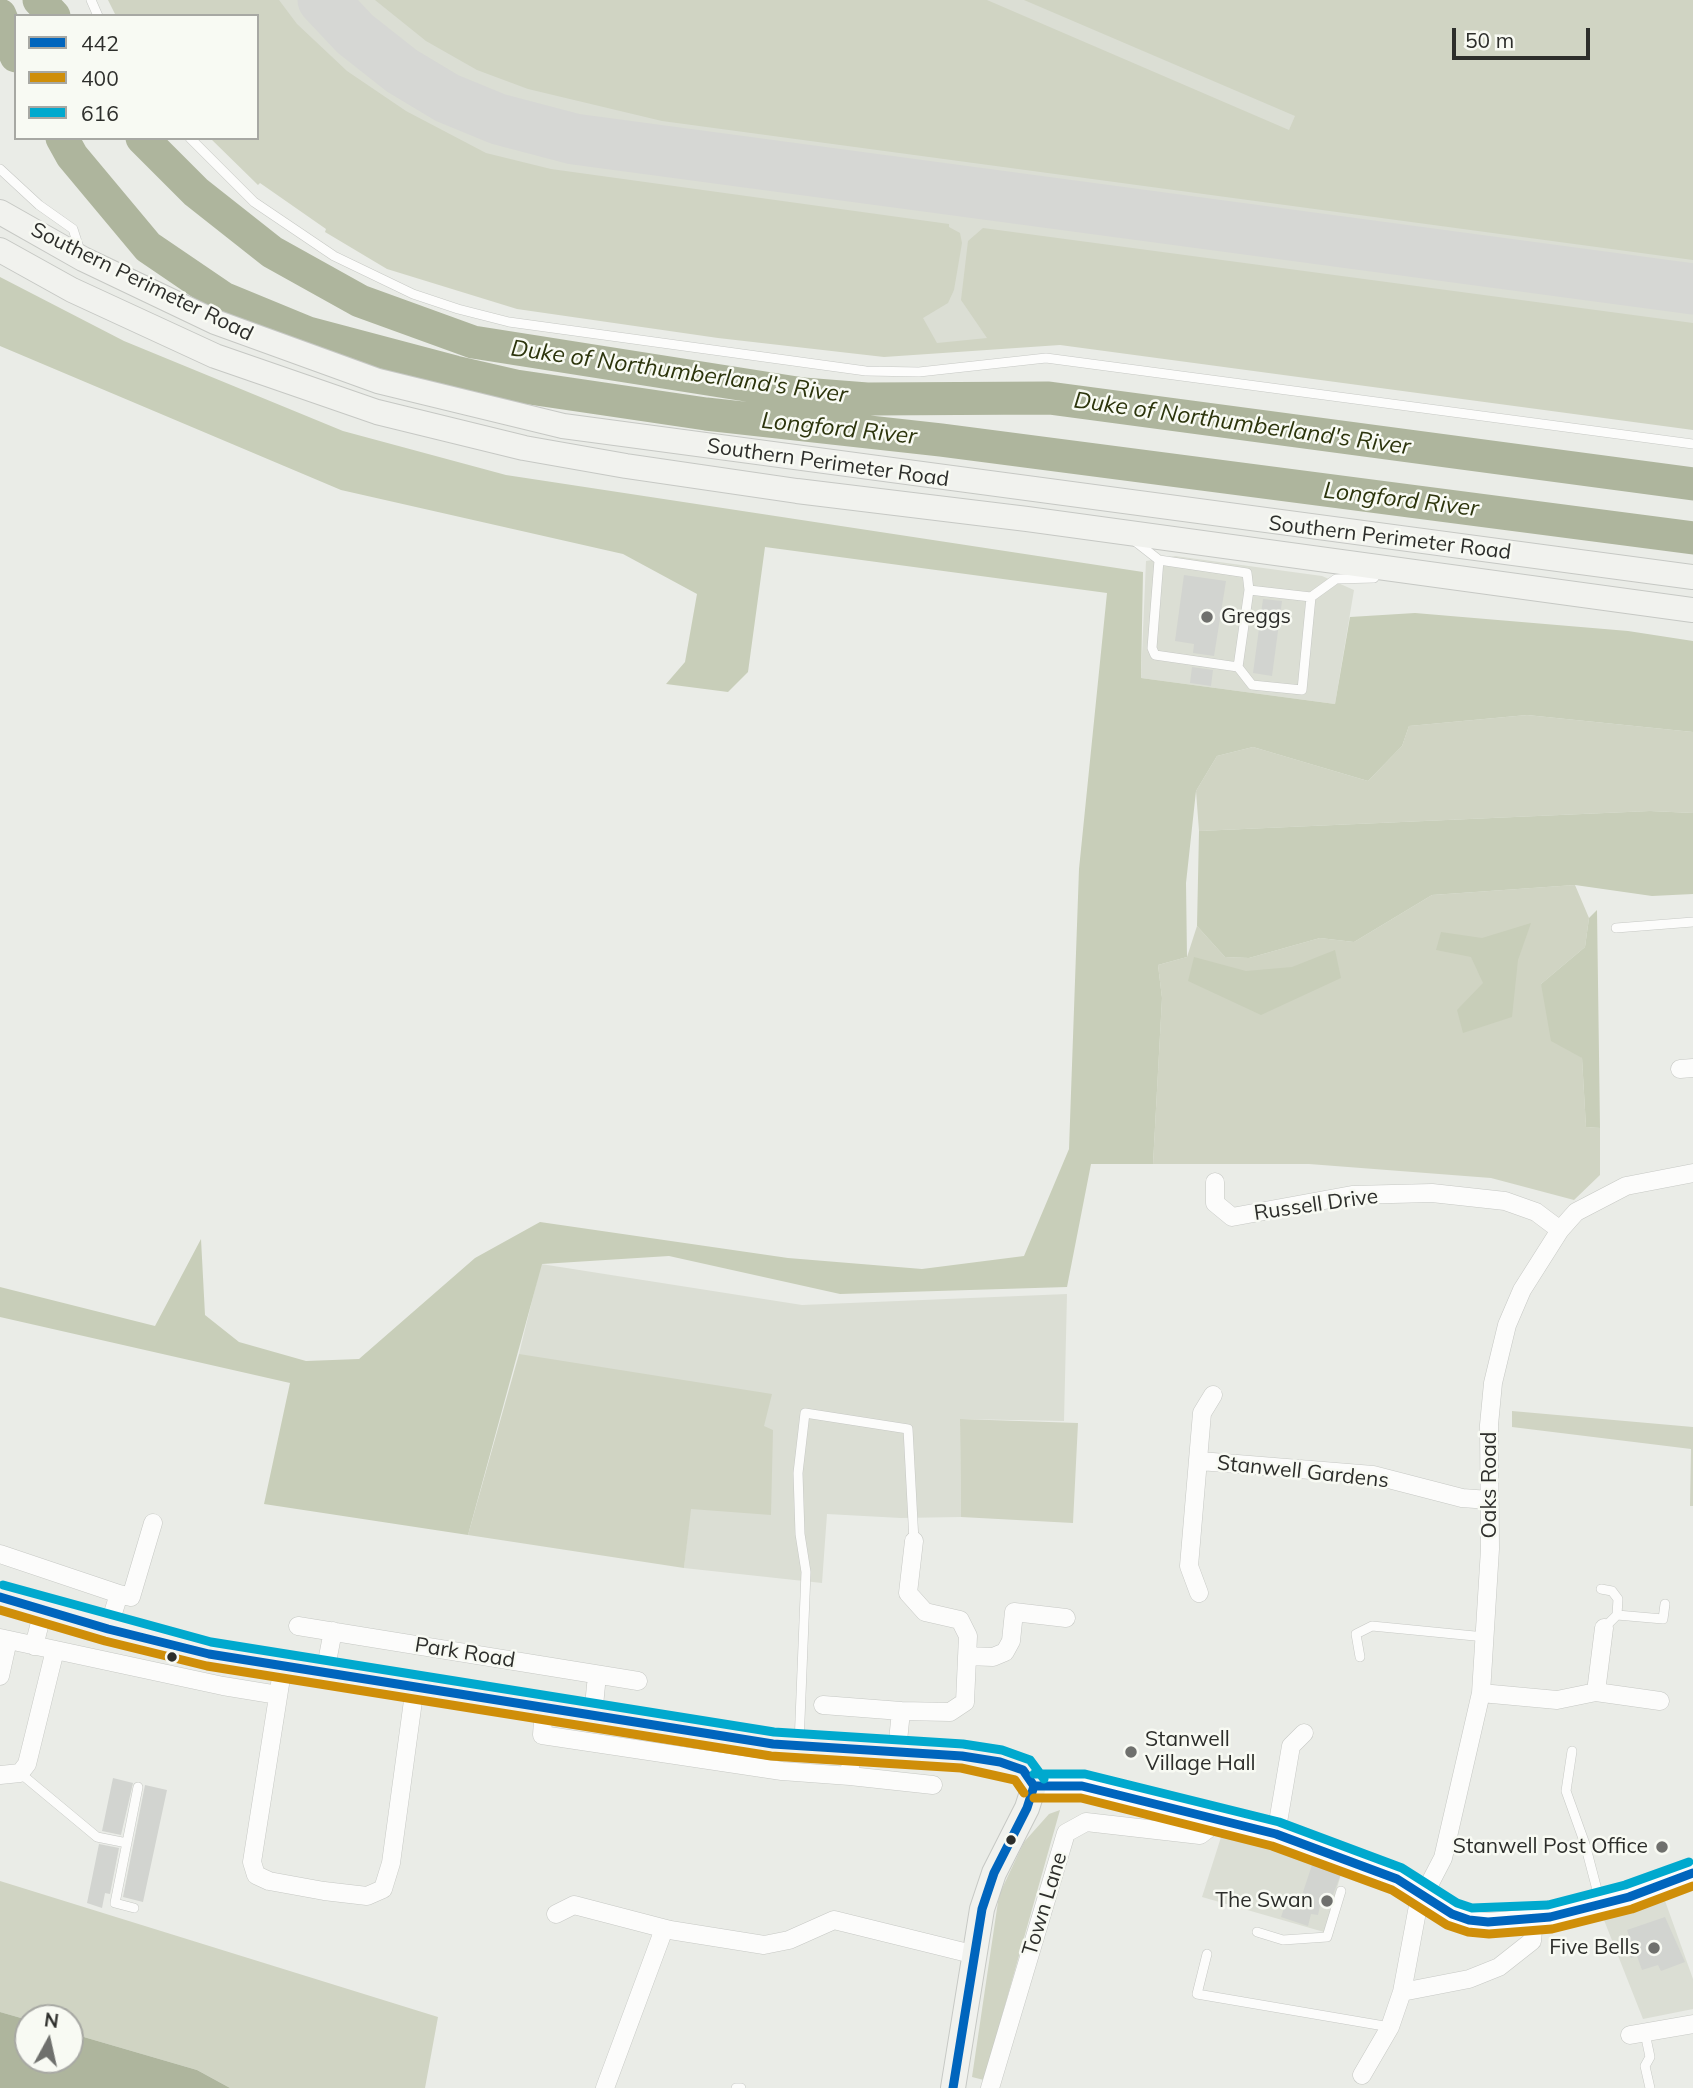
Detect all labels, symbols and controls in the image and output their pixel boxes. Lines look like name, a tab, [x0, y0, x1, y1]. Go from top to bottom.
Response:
legend	[14, 14, 259, 140]
scale bar	[1455, 14, 1593, 58]
text: 50 m	[1465, 27, 1514, 53]
text: 442	[81, 30, 119, 56]
text: 400	[81, 65, 119, 91]
text: 616	[81, 100, 119, 126]
street label: Southern Perimeter Road	[27, 217, 257, 347]
water label: Duke of Northumberland's River	[509, 335, 849, 409]
water label: Duke of Northumberland's River	[1072, 387, 1412, 461]
water label: Longford River	[760, 407, 918, 451]
street label: Southern Perimeter Road	[705, 434, 951, 492]
water label: Longford River	[1322, 477, 1480, 523]
street label: Southern Perimeter Road	[1267, 511, 1513, 565]
place label: Greggs	[1221, 604, 1291, 630]
marker: Greggs	[1199, 609, 1215, 625]
street label: Russell Drive	[1252, 1184, 1380, 1226]
street label: Oaks Road	[1477, 1432, 1503, 1538]
street label: Stanwell Gardens	[1216, 1450, 1390, 1494]
street label: Park Road	[413, 1633, 517, 1673]
unlabelled marker	[165, 1650, 179, 1664]
place label: Stanwell Village Hall	[1145, 1727, 1256, 1777]
marker: Stanwell Village Hall	[1123, 1744, 1139, 1760]
unlabelled marker	[1004, 1833, 1018, 1847]
place label: Stanwell Post Office	[1453, 1834, 1648, 1860]
marker: Stanwell Post Office	[1654, 1839, 1670, 1855]
street label: Town Lane	[1017, 1849, 1073, 1959]
place label: The Swan	[1215, 1888, 1313, 1914]
marker: The Swan	[1319, 1893, 1335, 1909]
place label: Five Bells	[1549, 1935, 1640, 1961]
marker: Five Bells	[1646, 1940, 1662, 1956]
north arrow	[14, 2004, 84, 2074]
text: N	[43, 2007, 60, 2033]

